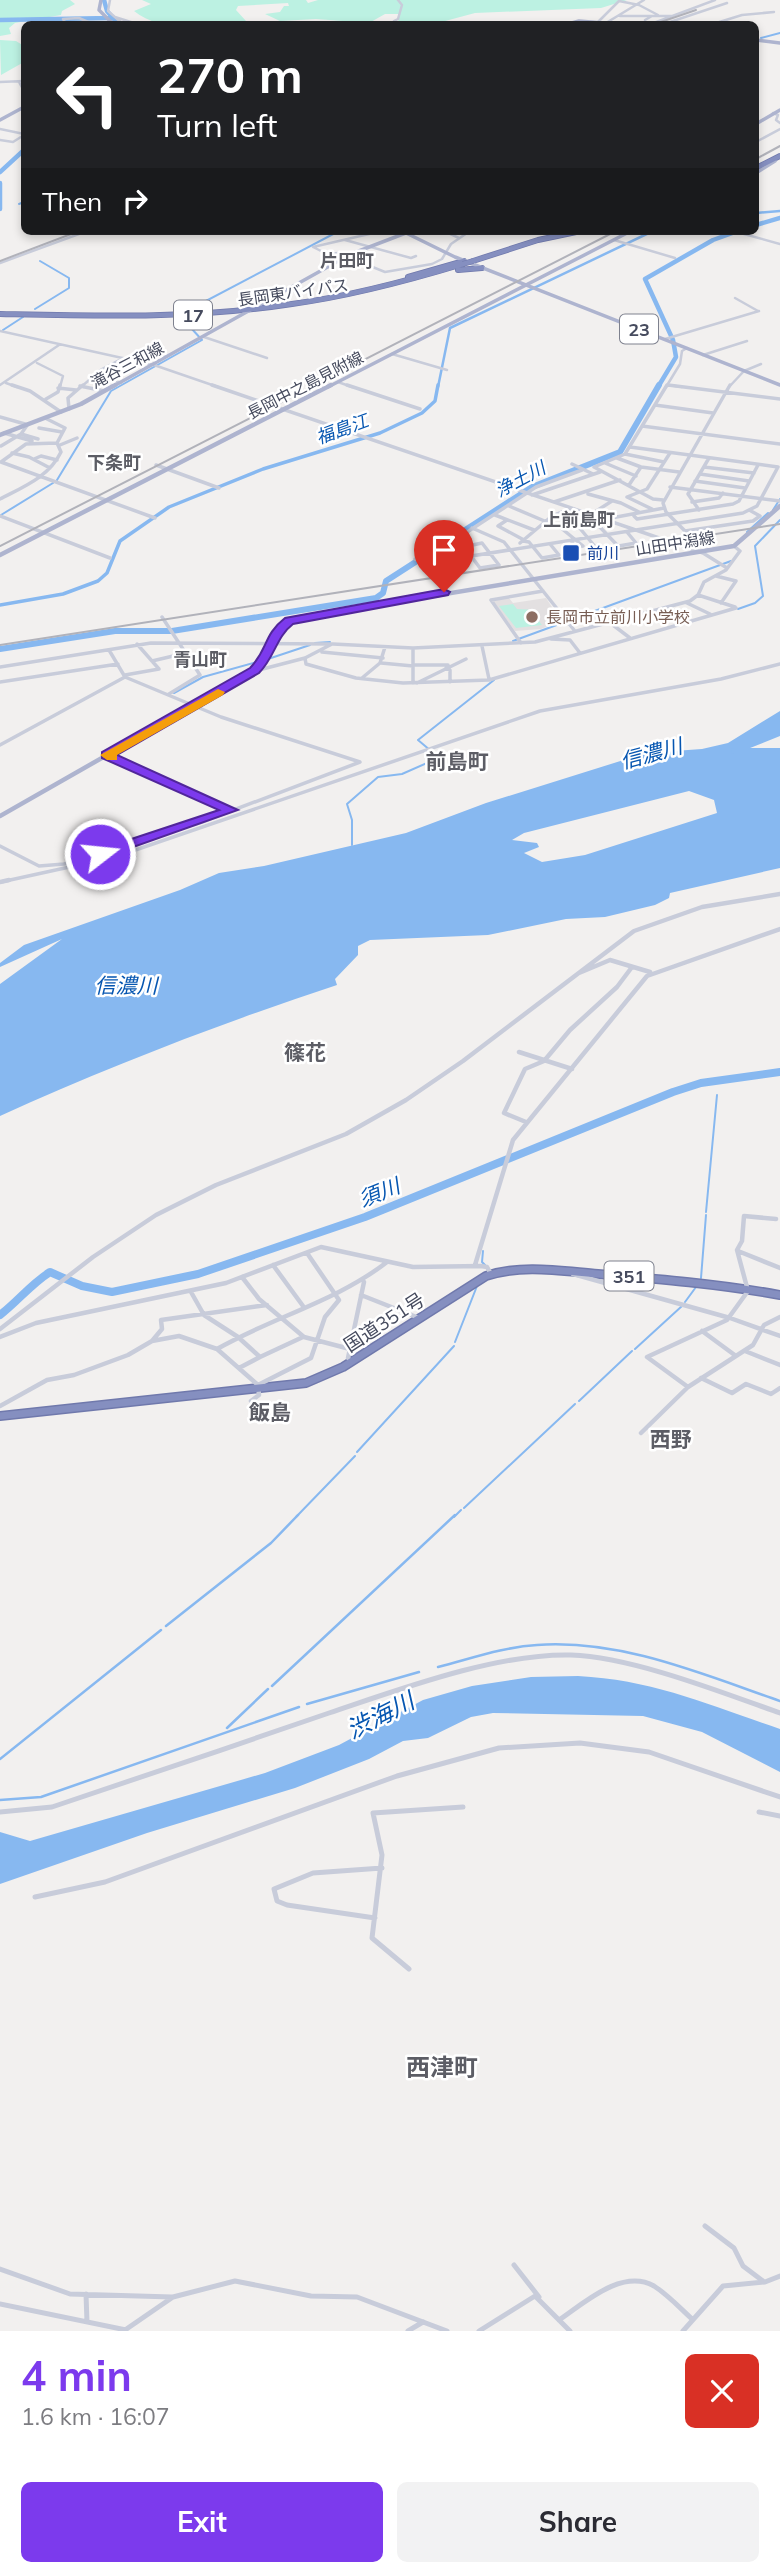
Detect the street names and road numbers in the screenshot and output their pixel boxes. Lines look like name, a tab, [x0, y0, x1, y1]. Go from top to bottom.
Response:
street label: 長岡東バイパス	[236, 274, 350, 310]
road number: 17	[174, 300, 212, 330]
road number: 23	[620, 314, 658, 344]
street label: 滝谷三和線	[87, 337, 167, 393]
street label: 長岡中之島見附線	[243, 347, 367, 423]
street label: 山田中潟線	[634, 527, 716, 559]
road number: 351	[604, 1261, 654, 1290]
street label: 国道351号	[339, 1287, 429, 1357]

